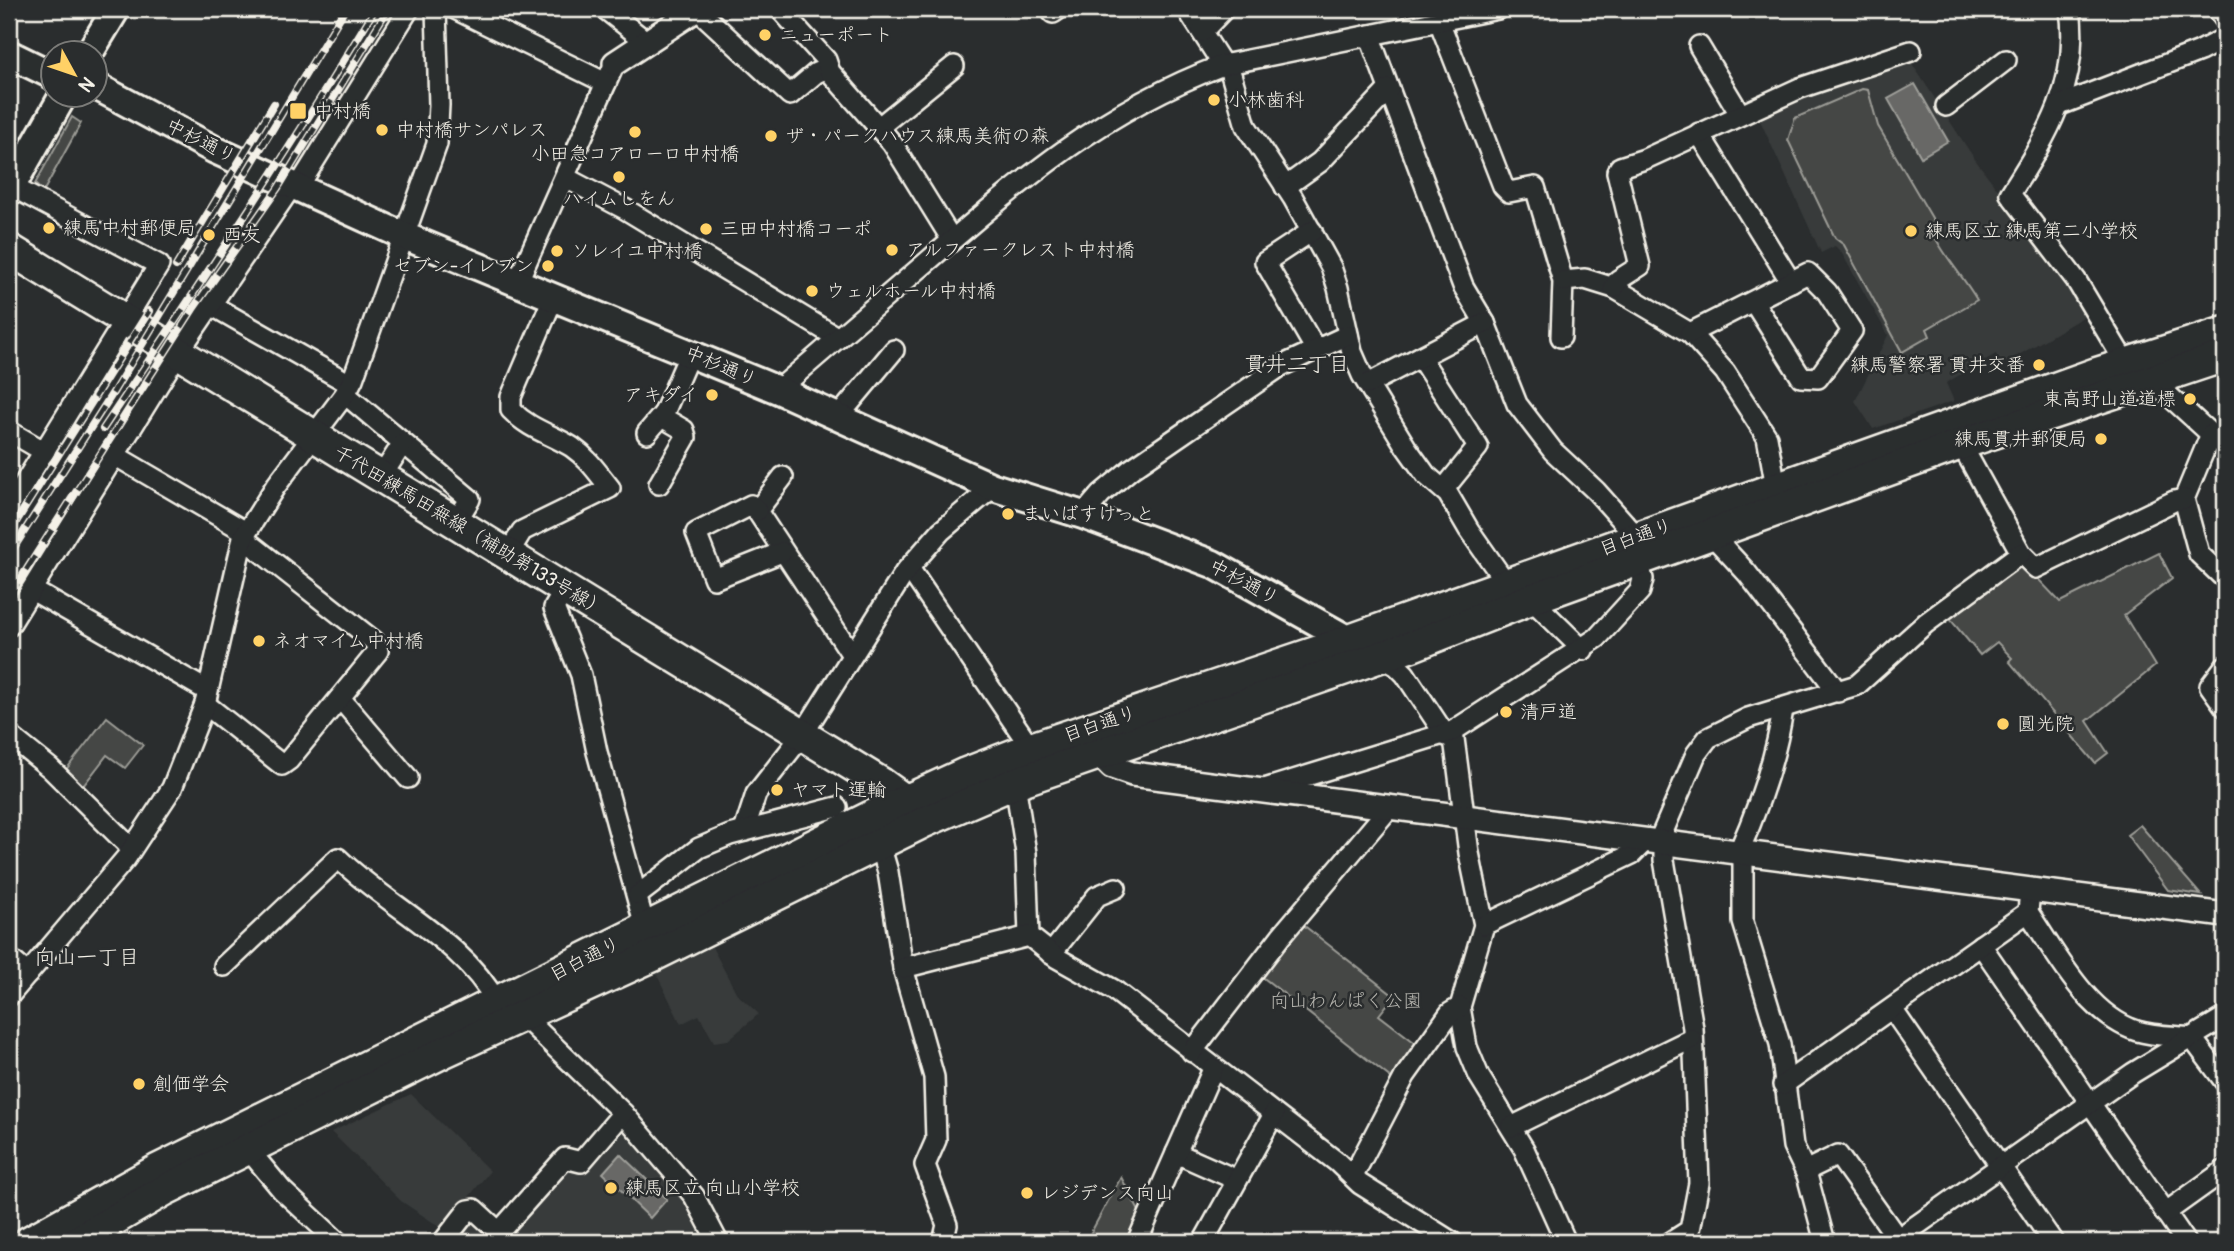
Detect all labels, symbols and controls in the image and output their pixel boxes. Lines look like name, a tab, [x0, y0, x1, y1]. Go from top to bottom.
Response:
place label: ニューポート	[779, 23, 893, 47]
marker: ニューポート	[757, 27, 773, 43]
north arrow	[38, 38, 108, 108]
text: N	[73, 72, 100, 97]
place label: 小林歯科	[1228, 88, 1304, 112]
marker: 小林歯科	[1206, 92, 1222, 108]
place label: 中村橋	[314, 99, 371, 123]
marker: 中村橋	[288, 101, 308, 121]
street label: 中杉通り	[162, 113, 240, 169]
place label: 中村橋サンパレス	[396, 118, 547, 142]
marker: 中村橋サンパレス	[374, 122, 390, 138]
marker: 小田急コアローロ中村橋	[627, 124, 643, 140]
place label: ザ・パークハウス練馬美術の森	[785, 124, 1049, 148]
marker: ザ・パークハウス練馬美術の森	[763, 128, 779, 144]
place label: 小田急コアローロ中村橋	[531, 142, 739, 166]
marker: ハイムしをん	[611, 169, 627, 185]
place label: ハイムしをん	[562, 187, 676, 211]
place label: 練馬中村郵便局	[63, 216, 196, 240]
place label: 三田中村橋コーポ	[720, 217, 872, 241]
place label: 練馬区立 練馬第二小学校	[1925, 219, 2138, 243]
marker: 練馬中村郵便局	[41, 220, 57, 236]
marker: 三田中村橋コーポ	[698, 221, 714, 237]
place label: 西友	[223, 223, 261, 247]
marker: 練馬区立 練馬第二小学校	[1903, 223, 1919, 239]
marker: 西友	[201, 227, 217, 243]
place label: アルファークレスト中村橋	[906, 238, 1134, 262]
place label: ソレイユ中村橋	[571, 239, 702, 263]
marker: アルファークレスト中村橋	[884, 242, 900, 258]
marker: ソレイユ中村橋	[549, 243, 565, 259]
place label: セブン-イレブン	[393, 254, 534, 278]
marker: セブン-イレブン	[540, 258, 556, 274]
place label: ウェルホール中村橋	[826, 279, 996, 303]
marker: ウェルホール中村橋	[804, 283, 820, 299]
street label: 中杉通り	[681, 340, 761, 392]
district label: 貫井二丁目	[1245, 351, 1350, 378]
place label: 練馬警察署 貫井交番	[1850, 353, 2025, 377]
marker: 練馬警察署 貫井交番	[2031, 357, 2047, 373]
place label: アキダイ	[624, 383, 698, 407]
marker: アキダイ	[704, 387, 720, 403]
place label: 東高野山道道標	[2043, 387, 2176, 411]
marker: 東高野山道道標	[2182, 391, 2198, 407]
place label: 練馬貫井郵便局	[1954, 427, 2087, 451]
marker: 練馬貫井郵便局	[2093, 431, 2109, 447]
street label: 千代田練馬田無線（補助第133号線）	[329, 440, 611, 622]
place label: まいばすけっと	[1022, 502, 1155, 526]
marker: まいばすけっと	[1000, 506, 1016, 522]
street label: 目白通り	[1596, 513, 1676, 561]
street label: 中杉通り	[1205, 554, 1283, 610]
place label: ネオマイム中村橋	[273, 629, 423, 653]
marker: ネオマイム中村橋	[251, 633, 267, 649]
street label: 目白通り	[1060, 700, 1140, 748]
place label: 清戸道	[1520, 700, 1577, 724]
marker: 清戸道	[1498, 704, 1514, 720]
place label: 圓光院	[2017, 712, 2074, 736]
marker: 圓光院	[1995, 716, 2011, 732]
place label: ヤマト運輸	[791, 778, 886, 802]
marker: ヤマト運輸	[769, 782, 785, 798]
street label: 目白通り	[546, 931, 624, 987]
district label: 向山一丁目	[35, 944, 140, 971]
park label: 向山わんぱく公園	[1270, 989, 1422, 1013]
place label: 創価学会	[153, 1072, 229, 1096]
marker: 創価学会	[131, 1076, 147, 1092]
place label: 練馬区立 向山小学校	[625, 1176, 800, 1200]
marker: 練馬区立 向山小学校	[603, 1180, 619, 1196]
place label: レジデンス向山	[1041, 1181, 1174, 1205]
marker: レジデンス向山	[1019, 1185, 1035, 1201]

